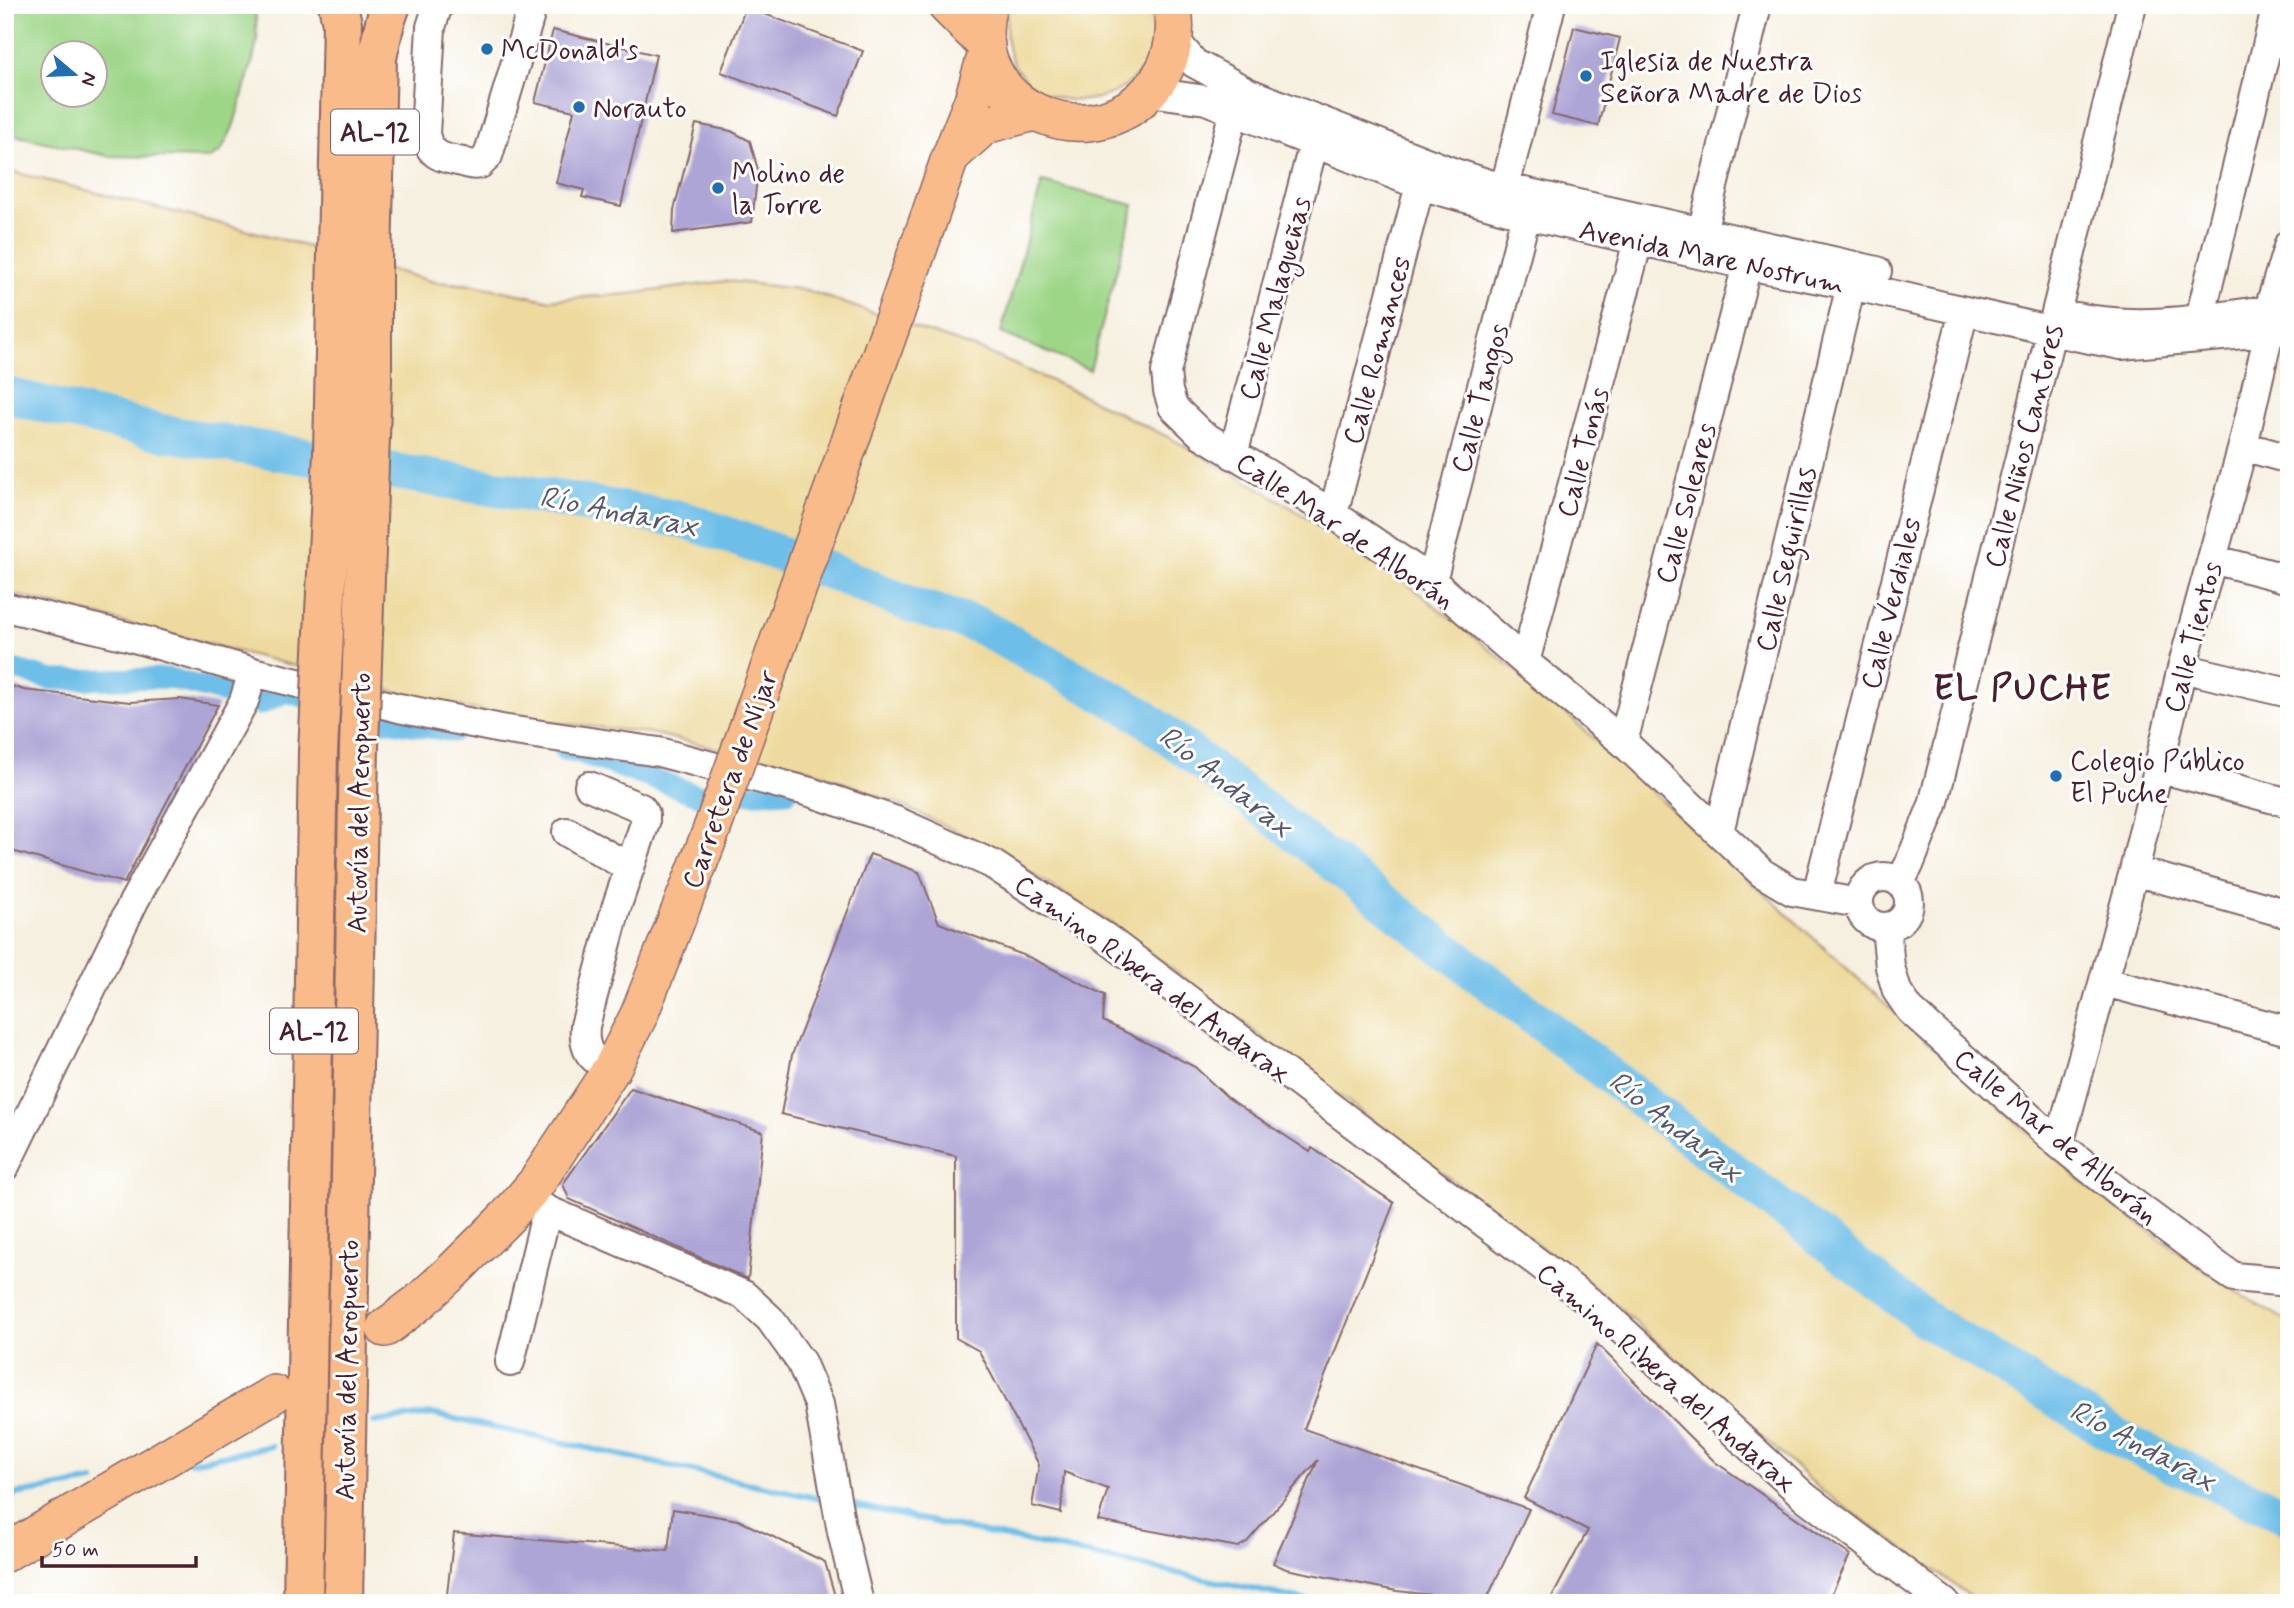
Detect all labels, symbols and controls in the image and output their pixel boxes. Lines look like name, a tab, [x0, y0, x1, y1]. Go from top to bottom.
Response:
place label: McDonald's	[501, 33, 638, 70]
north arrow	[38, 38, 108, 108]
marker: McDonald's	[479, 41, 495, 57]
place label: Iglesia de Nuestra Señora Madre de Dios	[1600, 44, 1862, 113]
marker: Iglesia de Nuestra Señora Madre de Dios	[1578, 68, 1594, 84]
text: N	[75, 69, 103, 89]
place label: Norauto	[593, 91, 687, 128]
marker: Norauto	[571, 99, 587, 115]
road number: AL-12	[331, 110, 419, 154]
place label: Molino de la Torre	[732, 156, 845, 225]
marker: Molino de la Torre	[710, 180, 726, 196]
street label: Calle Malagueñas	[1231, 193, 1323, 405]
street label: Avenida Mare Nostrum	[1575, 212, 1848, 305]
street label: Calle Romances	[1335, 252, 1421, 449]
street label: Calle Tangos	[1444, 320, 1521, 478]
street label: Calle Niños Cantores	[1977, 321, 2074, 572]
street label: Calle Tonás	[1549, 384, 1620, 522]
street label: Calle Soleares	[1648, 419, 1727, 588]
street label: Calle Mar de Alborán	[1228, 445, 1461, 619]
street label: Calle Seguirillas	[1748, 463, 1830, 656]
water label: Río Andarax	[536, 478, 702, 547]
street label: Calle Verdiales	[1853, 514, 1932, 693]
street label: Calle Tientos	[2156, 558, 2232, 717]
street label: Carretera de Níjar	[675, 665, 788, 894]
district label: EL PUCHE	[1933, 666, 2113, 712]
street label: Autovía del Aeropuerto	[340, 672, 381, 934]
water label: Río Andarax	[1150, 717, 1301, 847]
place label: Colegio Público El Puche	[2070, 744, 2245, 813]
marker: Colegio Público El Puche	[2048, 768, 2064, 784]
street label: Camino Ribera del Andarax	[1006, 867, 1297, 1093]
road number: AL-12	[270, 1008, 358, 1054]
street label: Calle Mar de Alborán	[1945, 1041, 2166, 1235]
water label: Río Andarax	[1600, 1062, 1751, 1192]
street label: Autovía del Aeropuerto	[328, 1239, 369, 1501]
street label: Camino Ribera del Andarax	[1528, 1256, 1803, 1502]
water label: Río Andarax	[2062, 1391, 2223, 1502]
scale bar	[42, 1524, 196, 1568]
text: 50 m	[52, 1536, 99, 1564]

